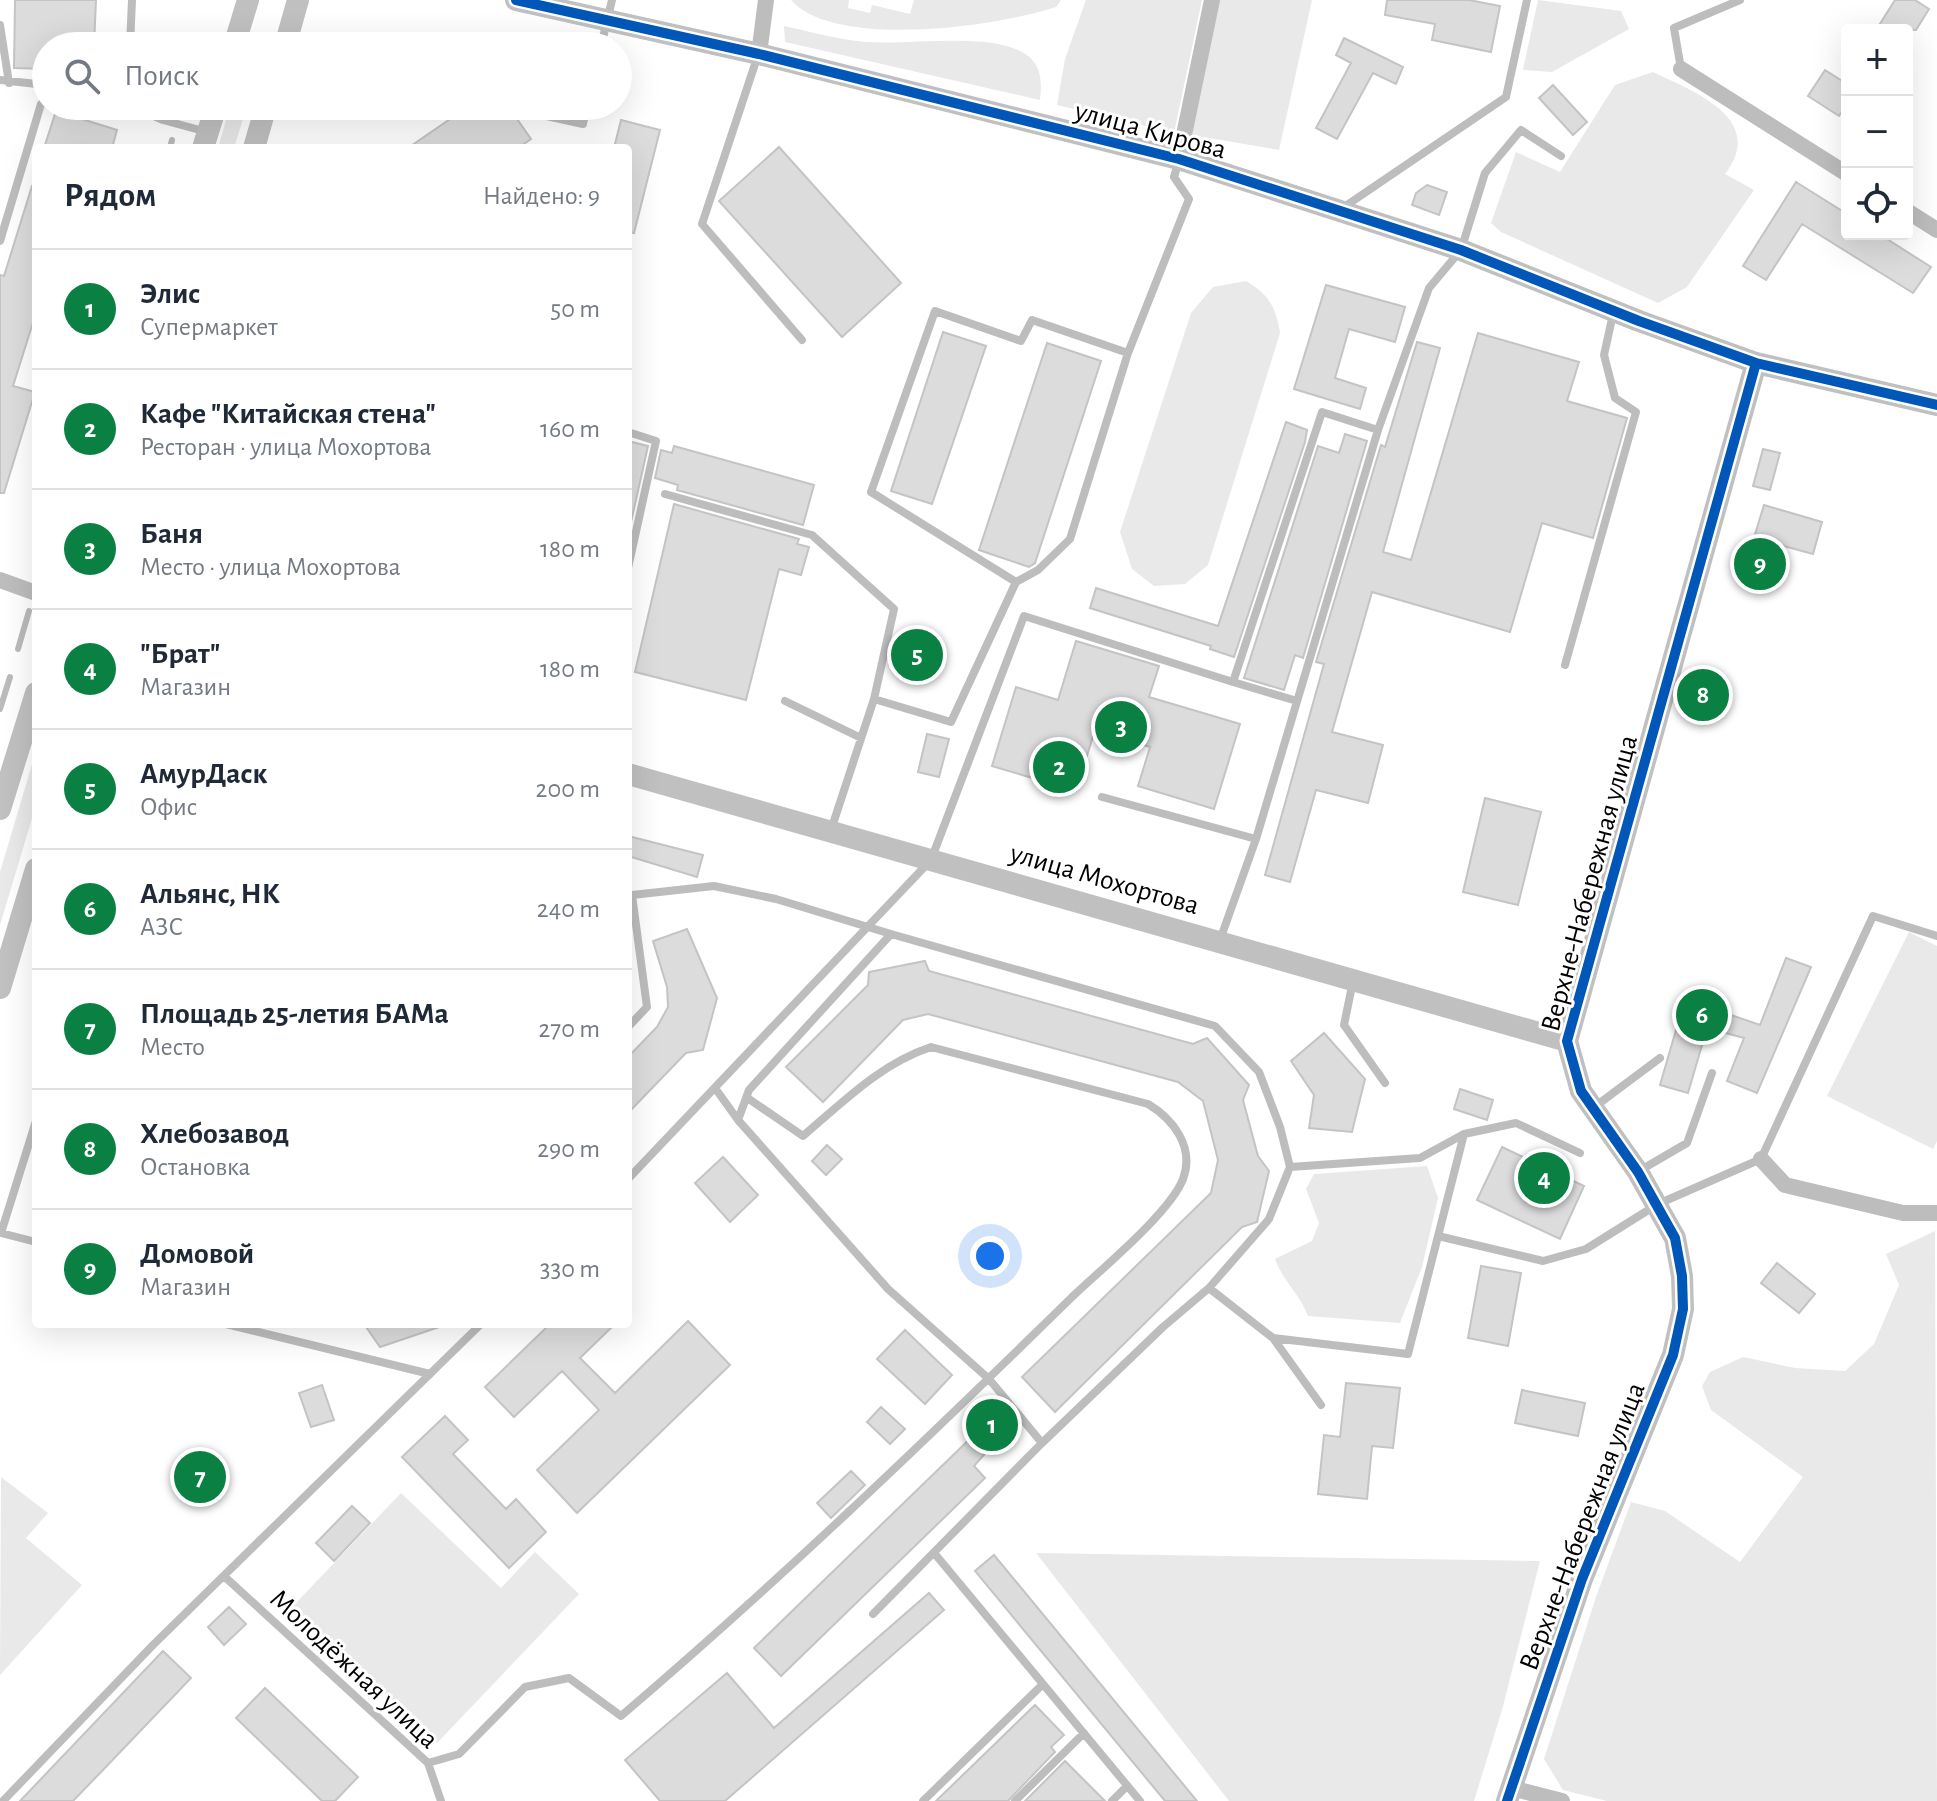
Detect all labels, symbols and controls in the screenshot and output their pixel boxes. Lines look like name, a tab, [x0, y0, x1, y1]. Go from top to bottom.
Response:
map controls	[1841, 24, 1913, 240]
button: +	[1841, 24, 1913, 96]
search box	[32, 32, 632, 120]
icon: search	[60, 54, 104, 98]
text: Поиск	[124, 61, 199, 91]
button: −	[1841, 96, 1913, 168]
street label: улица Кирова	[1071, 97, 1229, 165]
button: locate	[1841, 168, 1913, 240]
text: Рядом	[64, 179, 156, 213]
text: Найдено: 9	[483, 183, 600, 209]
text: Элис	[140, 279, 200, 309]
text: 1	[85, 296, 95, 322]
text: 50 m	[550, 296, 600, 322]
text: Супермаркет	[140, 314, 278, 340]
text: Кафе "Китайская стена"	[140, 399, 436, 429]
text: 2	[84, 416, 96, 442]
text: 160 m	[540, 416, 600, 442]
text: Ресторан · улица Мохортова	[140, 434, 431, 460]
text: Баня	[140, 519, 203, 549]
pin: 9	[1734, 534, 1786, 594]
text: 3	[84, 536, 96, 562]
text: 180 m	[540, 536, 600, 562]
text: Место · улица Мохортова	[140, 554, 401, 580]
pin: 5	[891, 625, 943, 685]
text: "Брат"	[140, 639, 220, 669]
text: 4	[83, 656, 97, 682]
text: 180 m	[540, 656, 600, 682]
pin: 8	[1677, 665, 1729, 725]
text: Магазин	[140, 674, 231, 700]
pin: 3	[1095, 697, 1147, 757]
street label: Верхне-Набережная улица	[1537, 732, 1643, 1035]
pin: 2	[1033, 737, 1085, 797]
text: АмурДаск	[140, 759, 267, 789]
text: 5	[84, 776, 96, 802]
text: 200 m	[536, 776, 600, 802]
text: Офис	[140, 794, 197, 820]
street label: улица Мохортова	[1006, 839, 1202, 920]
text: Альянс, НК	[140, 879, 280, 909]
text: 6	[84, 896, 96, 922]
text: 240 m	[537, 896, 600, 922]
text: АЗС	[140, 914, 183, 940]
pin: 6	[1676, 985, 1728, 1045]
text: Площадь 25-летия БАМа	[140, 999, 449, 1029]
text: 7	[84, 1016, 96, 1042]
text: 270 m	[539, 1016, 600, 1042]
text: Место	[140, 1034, 205, 1060]
text: Хлебозавод	[140, 1119, 289, 1149]
text: 8	[84, 1136, 96, 1162]
text: 290 m	[537, 1136, 600, 1162]
pin: 4	[1518, 1148, 1570, 1208]
text: Остановка	[140, 1154, 250, 1180]
your location	[970, 1236, 1010, 1276]
text: Домовой	[140, 1239, 254, 1269]
text: 9	[84, 1256, 96, 1282]
text: 330 m	[540, 1256, 600, 1282]
text: Магазин	[140, 1274, 231, 1300]
street label: Верхне-Набережная улица	[1515, 1379, 1651, 1674]
pin: 1	[966, 1395, 1018, 1455]
pin: 7	[174, 1447, 226, 1507]
street label: Молодёжная улица	[264, 1585, 443, 1754]

